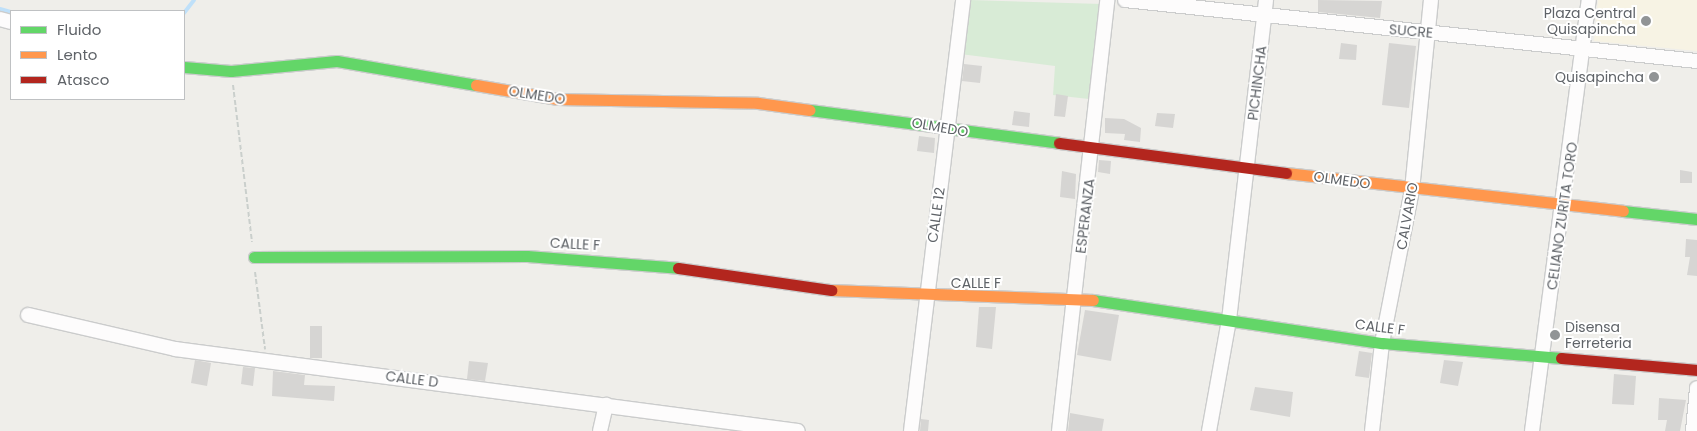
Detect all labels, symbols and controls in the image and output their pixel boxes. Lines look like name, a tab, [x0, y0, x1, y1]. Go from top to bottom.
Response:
place label: Plaza Central Quisapincha	[1544, 5, 1636, 38]
legend	[10, 10, 185, 100]
marker: Plaza Central Quisapincha	[1640, 15, 1652, 27]
text: Fluido	[57, 19, 101, 40]
street label: SUCRE	[1388, 21, 1434, 41]
text: Lento	[57, 44, 97, 65]
street label: PICHINCHA	[1244, 45, 1270, 121]
text: Atasco	[57, 69, 109, 90]
place label: Quisapincha	[1555, 69, 1644, 85]
marker: Quisapincha	[1648, 71, 1660, 83]
street label: OLMEDO	[507, 82, 567, 108]
street label: OLMEDO	[910, 114, 970, 140]
street label: CELIANO ZURITA TORO	[1543, 141, 1581, 291]
street label: OLMEDO	[1313, 168, 1371, 192]
street label: ESPERANZA	[1072, 178, 1098, 254]
street label: CALVARIO	[1393, 181, 1421, 251]
street label: CALLE 12	[924, 186, 948, 244]
street label: CALLE F	[549, 234, 601, 254]
street label: CALLE F	[951, 275, 1001, 291]
street label: CALLE F	[1354, 316, 1406, 338]
place label: Disensa Ferreteria	[1565, 319, 1632, 352]
marker: Disensa Ferreteria	[1549, 329, 1561, 341]
street label: CALLE D	[385, 367, 439, 391]

